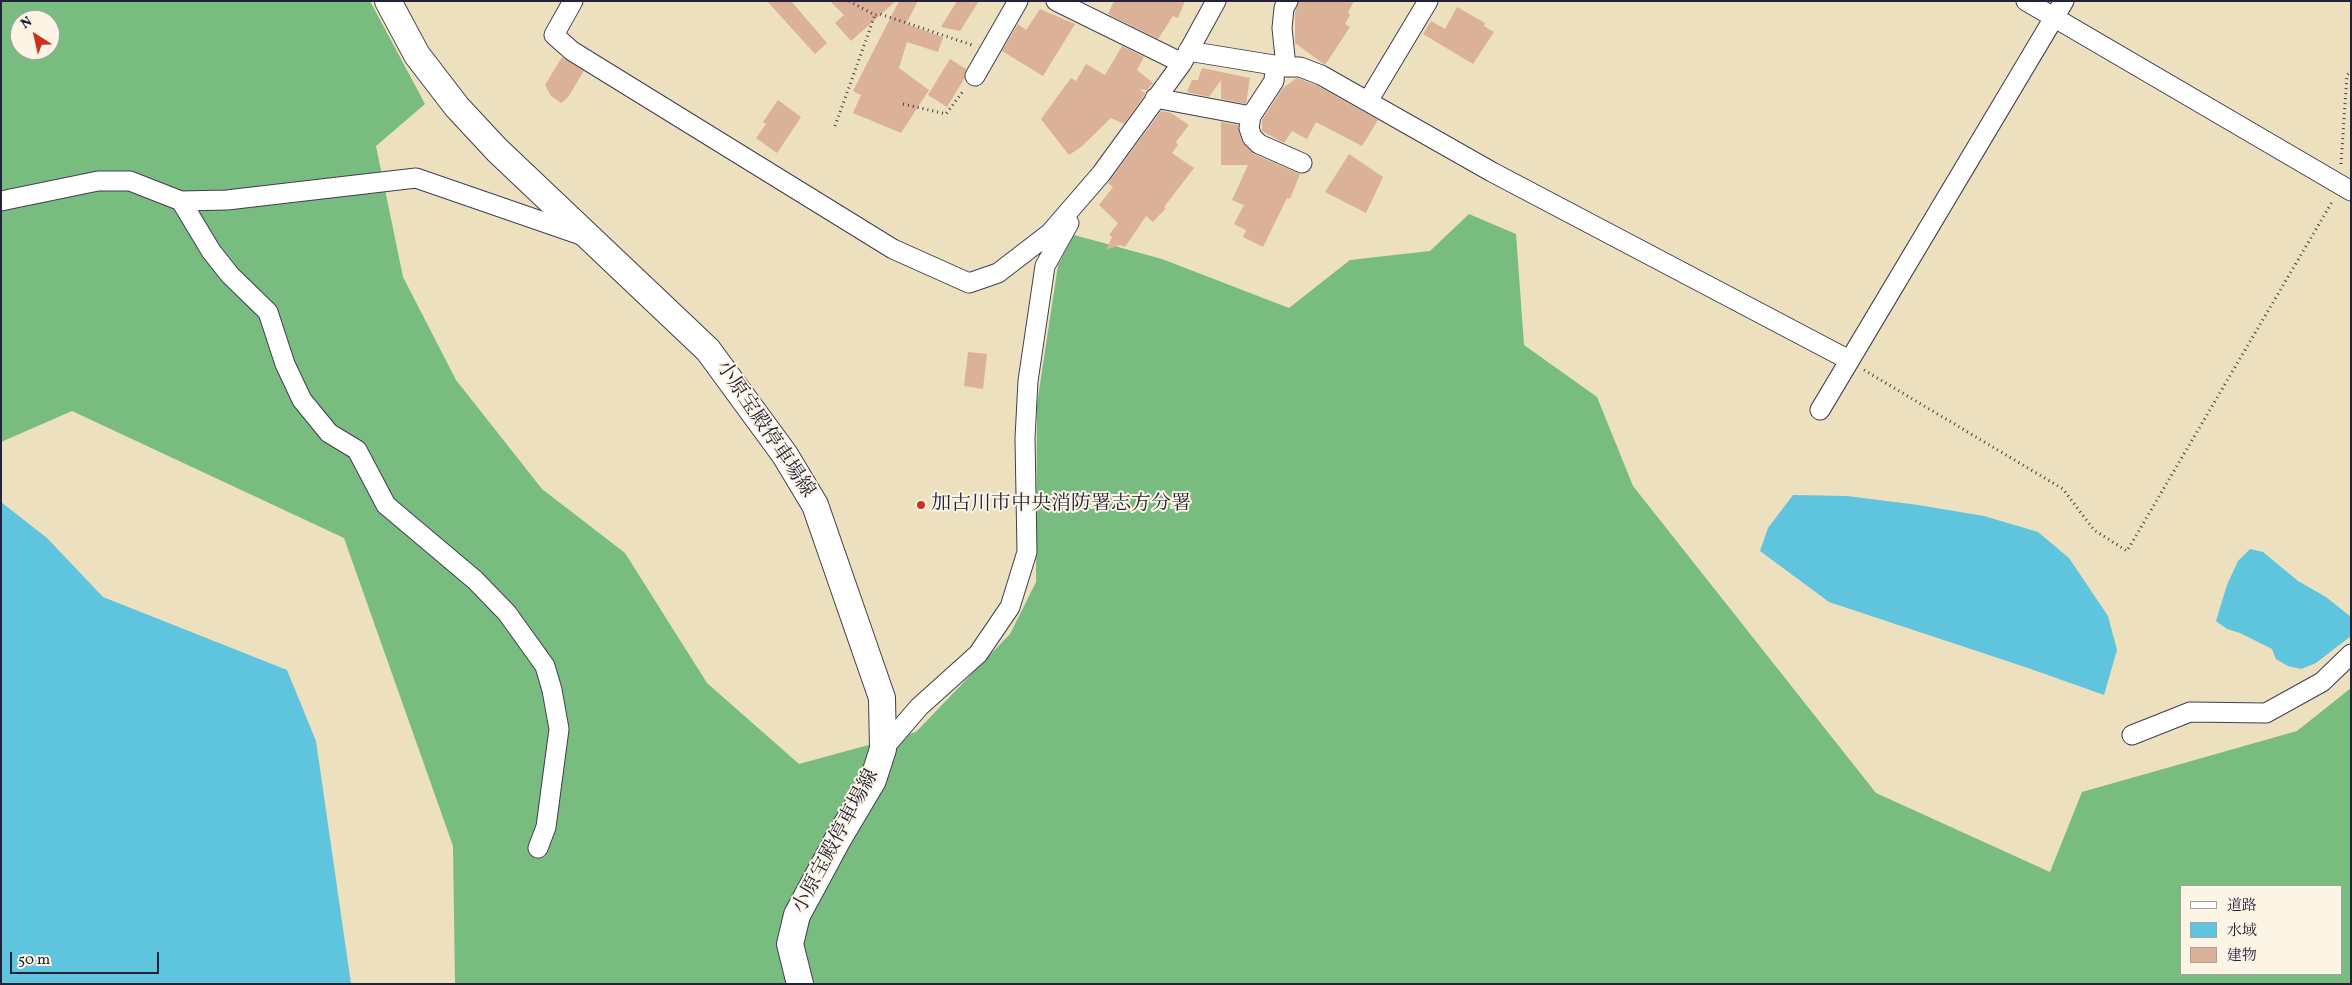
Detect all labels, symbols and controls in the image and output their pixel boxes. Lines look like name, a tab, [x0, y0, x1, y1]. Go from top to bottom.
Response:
north arrow	[10, 10, 60, 60]
text: N	[17, 12, 36, 34]
street label: 小原宝殿停車場線	[709, 357, 819, 503]
place label: 加古川市中央消防署志方分署	[931, 493, 1191, 517]
marker: 加古川市中央消防署志方分署	[915, 499, 927, 511]
street label: 小原宝殿停車場線	[789, 766, 885, 918]
legend	[2180, 885, 2342, 975]
text: 道路	[2227, 896, 2257, 917]
text: 水域	[2227, 921, 2257, 942]
scale bar	[12, 942, 161, 974]
text: 建物	[2227, 946, 2257, 967]
text: 50 m	[18, 950, 50, 971]

